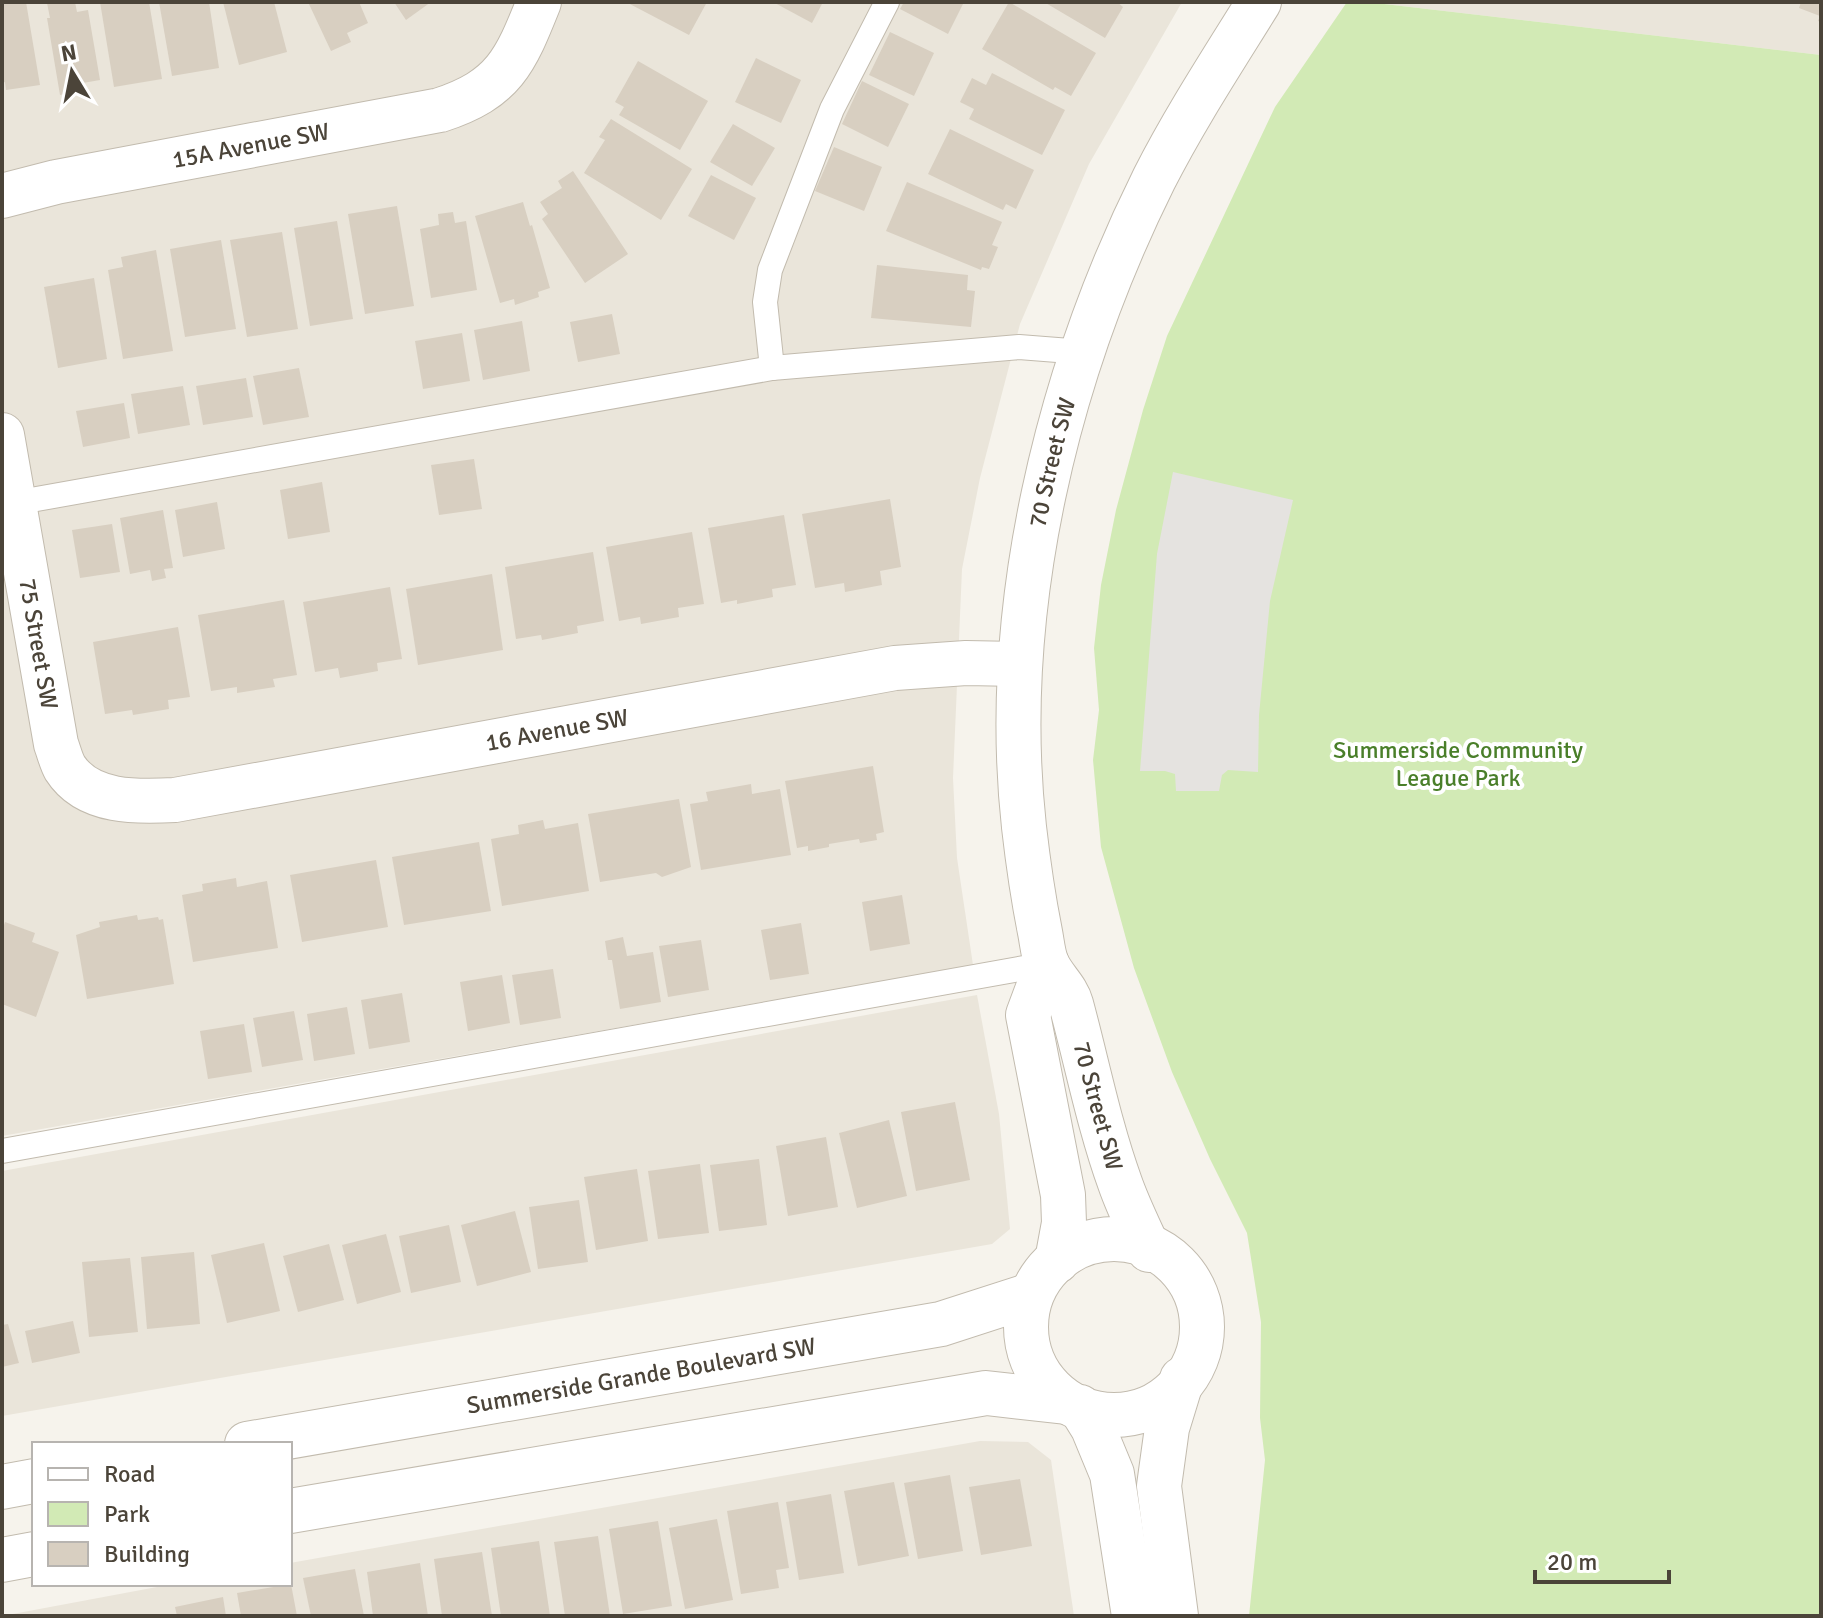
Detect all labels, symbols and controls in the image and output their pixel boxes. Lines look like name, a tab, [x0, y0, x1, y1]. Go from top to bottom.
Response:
north arrow	[32, 32, 112, 112]
text: N	[59, 38, 78, 67]
street label: 15A Avenue SW	[170, 116, 332, 175]
street label: 70 Street SW	[1022, 394, 1082, 530]
street label: 75 Street SW	[12, 576, 65, 712]
street label: 16 Avenue SW	[483, 702, 631, 758]
park label: Summerside Community League Park	[1333, 735, 1583, 793]
street label: 70 Street SW	[1066, 1038, 1130, 1174]
street label: Summerside Grande Boulevard SW	[464, 1331, 818, 1421]
legend	[32, 1442, 292, 1586]
text: Road	[104, 1459, 155, 1489]
text: Park	[104, 1499, 150, 1529]
scale bar	[1535, 1534, 1669, 1584]
text: Building	[104, 1539, 190, 1569]
text: 20 m	[1547, 1547, 1597, 1577]

